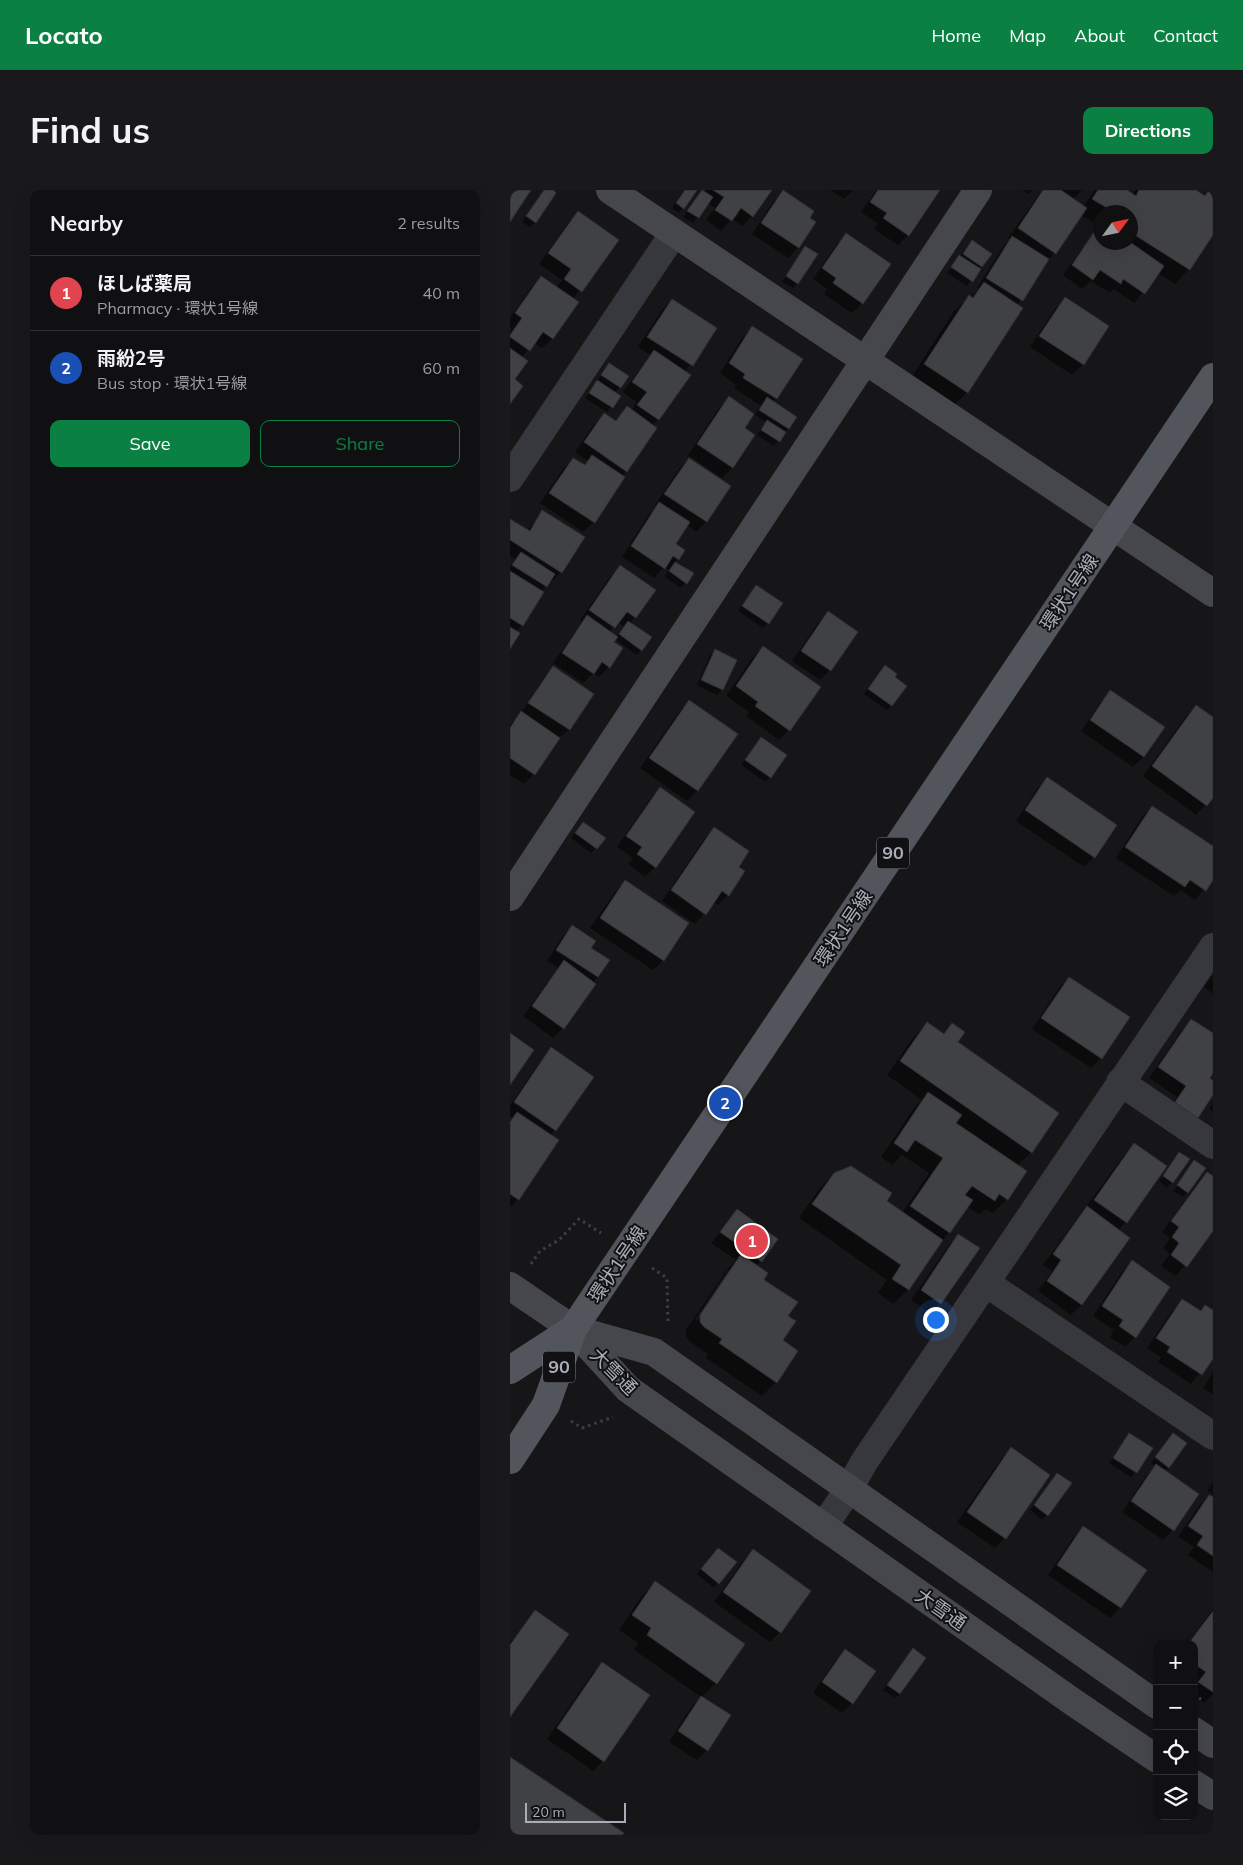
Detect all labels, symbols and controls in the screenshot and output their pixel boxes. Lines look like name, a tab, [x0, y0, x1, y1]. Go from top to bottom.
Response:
text: Locato	[25, 20, 103, 50]
text: Home	[931, 24, 981, 47]
text: Map	[1009, 24, 1046, 47]
text: About	[1074, 24, 1125, 47]
text: Contact	[1153, 24, 1218, 47]
button: Directions	[1083, 107, 1213, 154]
text: Find us	[30, 108, 150, 152]
north arrow	[1093, 205, 1138, 250]
text: Nearby	[50, 210, 123, 236]
text: 2 results	[397, 213, 460, 233]
text: ほしば薬局	[97, 271, 192, 295]
text: 1	[61, 283, 71, 303]
text: 40 m	[423, 283, 460, 303]
text: Pharmacy · 環状1号線	[97, 298, 258, 318]
text: 雨紛2号	[97, 346, 165, 370]
text: 2	[61, 358, 71, 378]
text: 60 m	[423, 358, 460, 378]
text: Bus stop · 環状1号線	[97, 373, 247, 393]
button: Save	[50, 420, 250, 467]
button: Share	[260, 420, 460, 467]
street label: 環状1号線	[1035, 549, 1103, 635]
road number: 90	[877, 838, 909, 868]
street label: 環状1号線	[809, 885, 877, 971]
pin: 2	[709, 1084, 741, 1122]
street label: 環状1号線	[583, 1221, 651, 1307]
pin: 1	[736, 1222, 768, 1260]
your location	[923, 1307, 949, 1333]
street label: 大雪通	[585, 1342, 643, 1400]
road number: 90	[543, 1352, 575, 1382]
street label: 大雪通	[911, 1583, 971, 1635]
map controls	[1153, 1640, 1198, 1820]
button: +	[1153, 1640, 1198, 1685]
button: −	[1153, 1685, 1198, 1730]
button: locate	[1153, 1730, 1198, 1775]
button: layers	[1153, 1775, 1198, 1820]
scale bar	[525, 1800, 626, 1823]
text: 20 m	[532, 1803, 565, 1821]

